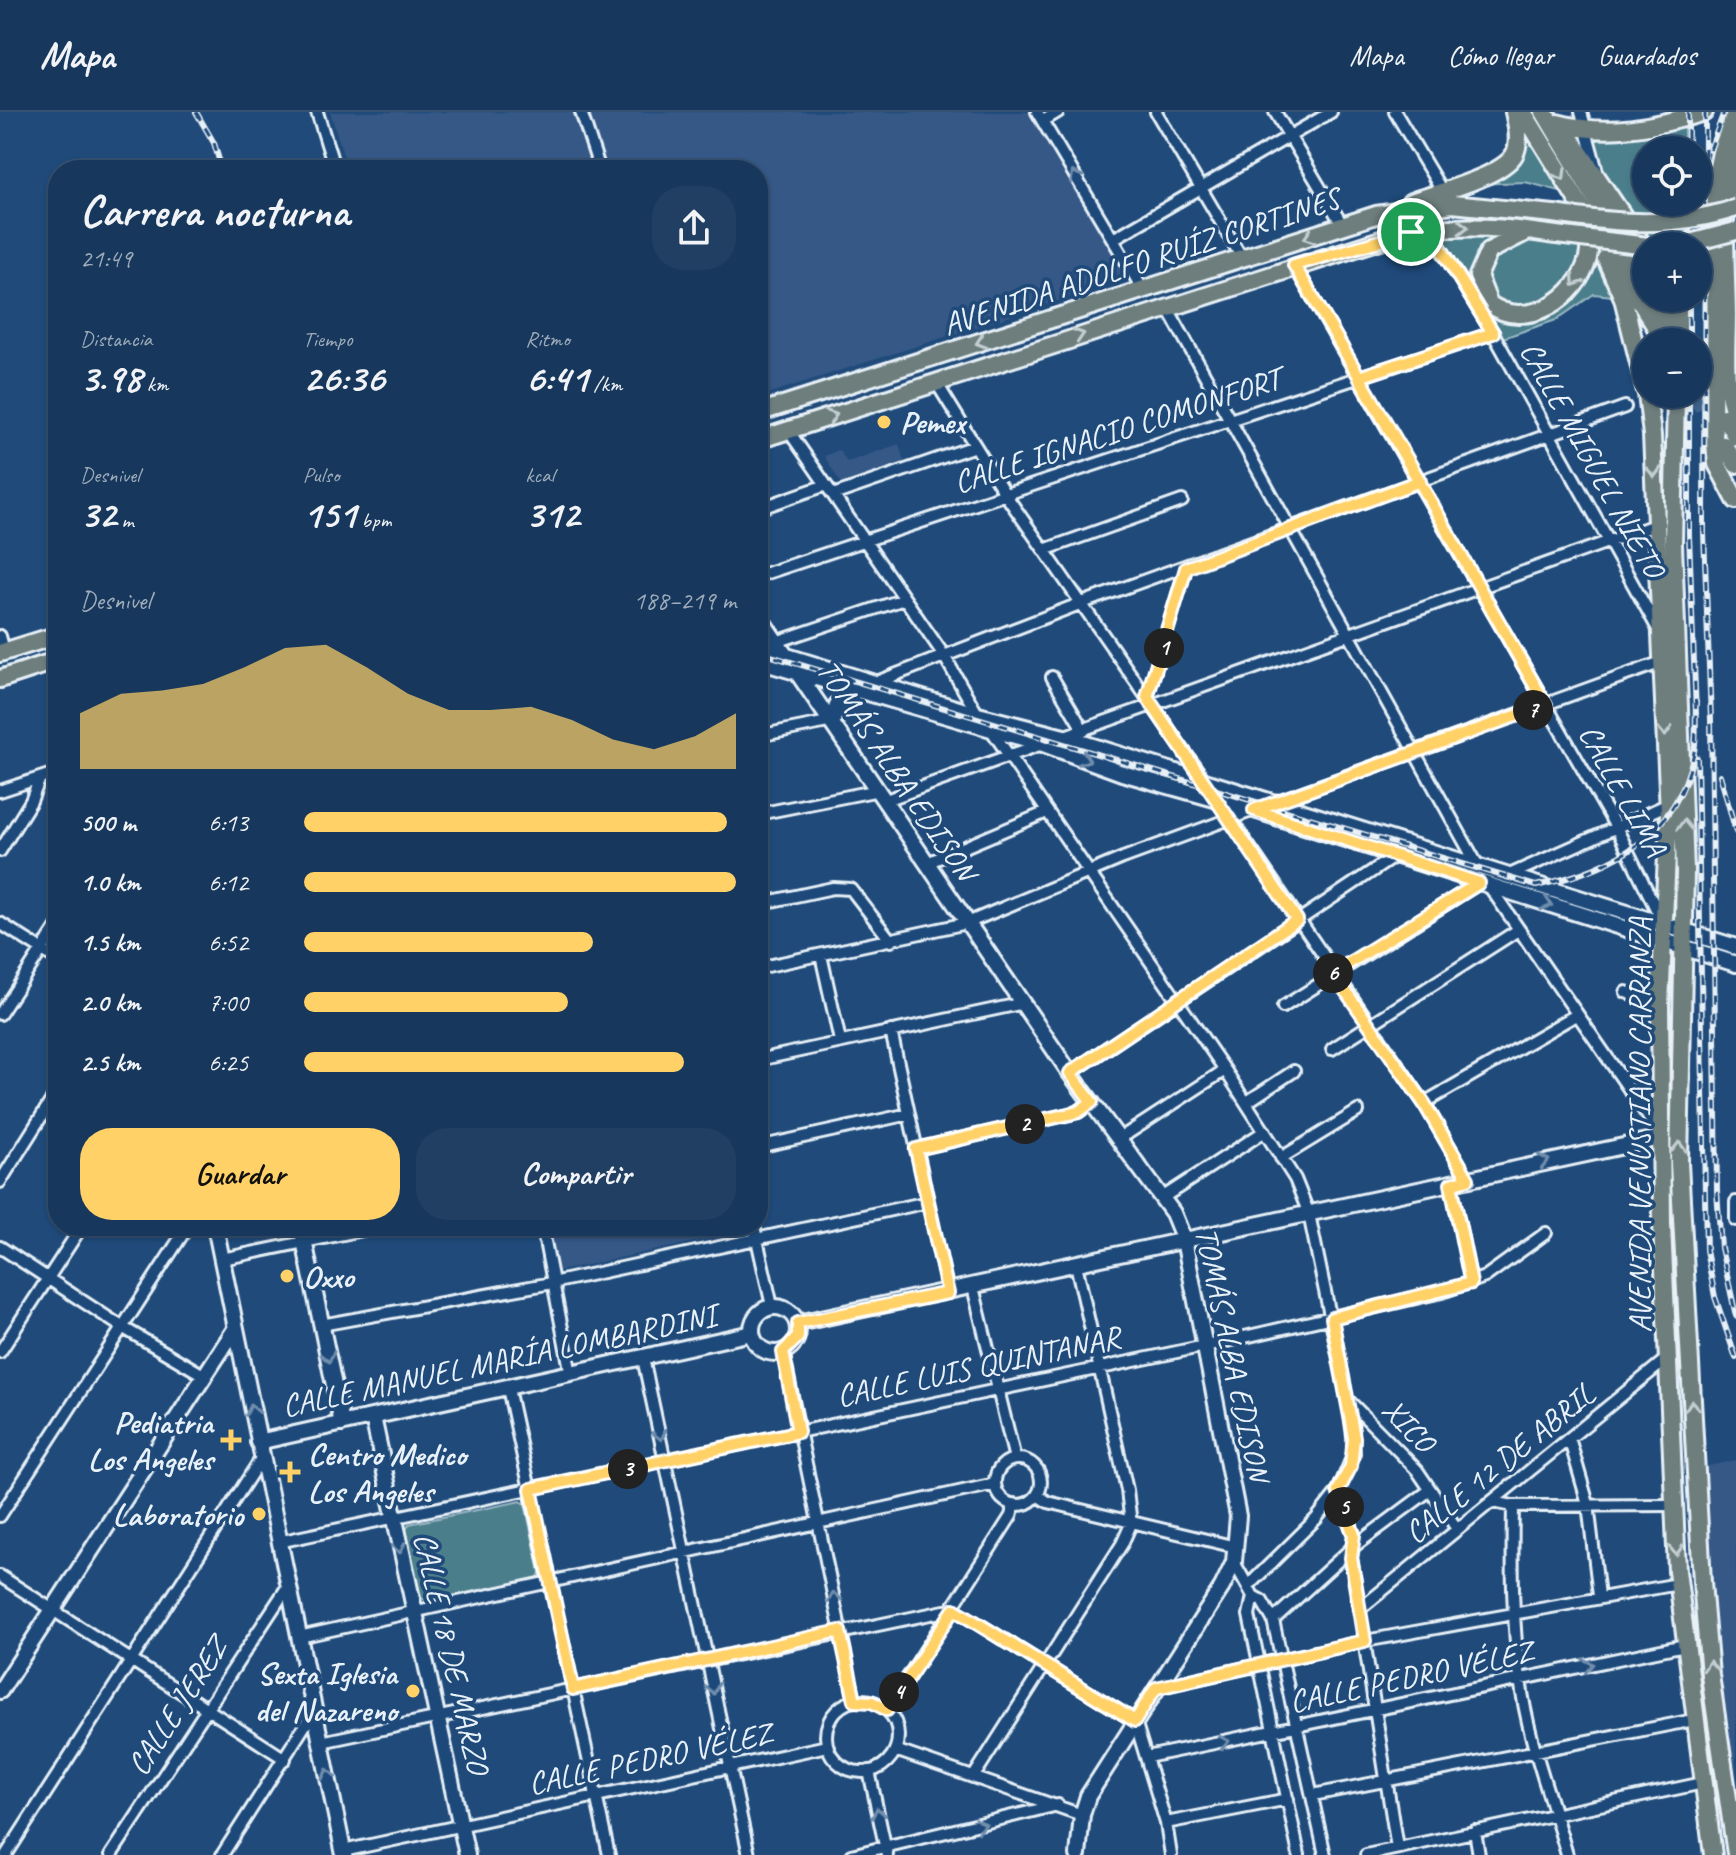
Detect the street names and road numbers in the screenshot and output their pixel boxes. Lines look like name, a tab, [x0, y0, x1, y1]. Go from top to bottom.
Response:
street label: AVENIDA ADOLFO RUÍZ CORTINES	[937, 176, 1349, 345]
street label: CALLE MIGUEL NIETO	[1511, 334, 1676, 587]
street label: CALLE IGNACIO COMONFORT	[948, 356, 1294, 503]
street label: TOMÁS ALBA EDISON	[807, 652, 989, 893]
street label: CALLE LIMA	[1570, 717, 1677, 865]
street label: AVENIDA VENUSTIANO CARRANZA	[1619, 916, 1660, 1333]
street label: TOMÁS ALBA EDISON	[1186, 1224, 1280, 1489]
street label: CALLE MANUEL MARÍA LOMBARDINI	[278, 1293, 726, 1427]
street label: CALLE LUIS QUINTANAR	[833, 1316, 1127, 1417]
street label: CALLE 12 DE ABRIL	[1396, 1373, 1604, 1553]
street label: XICO	[1373, 1390, 1446, 1463]
street label: CALLE 18 DE MARZO	[404, 1529, 500, 1780]
street label: CALLE JEREZ	[118, 1625, 240, 1783]
street label: CALLE PEDRO VÉLEZ	[1286, 1630, 1541, 1722]
street label: CALLE PEDRO VÉLEZ	[525, 1712, 780, 1804]

